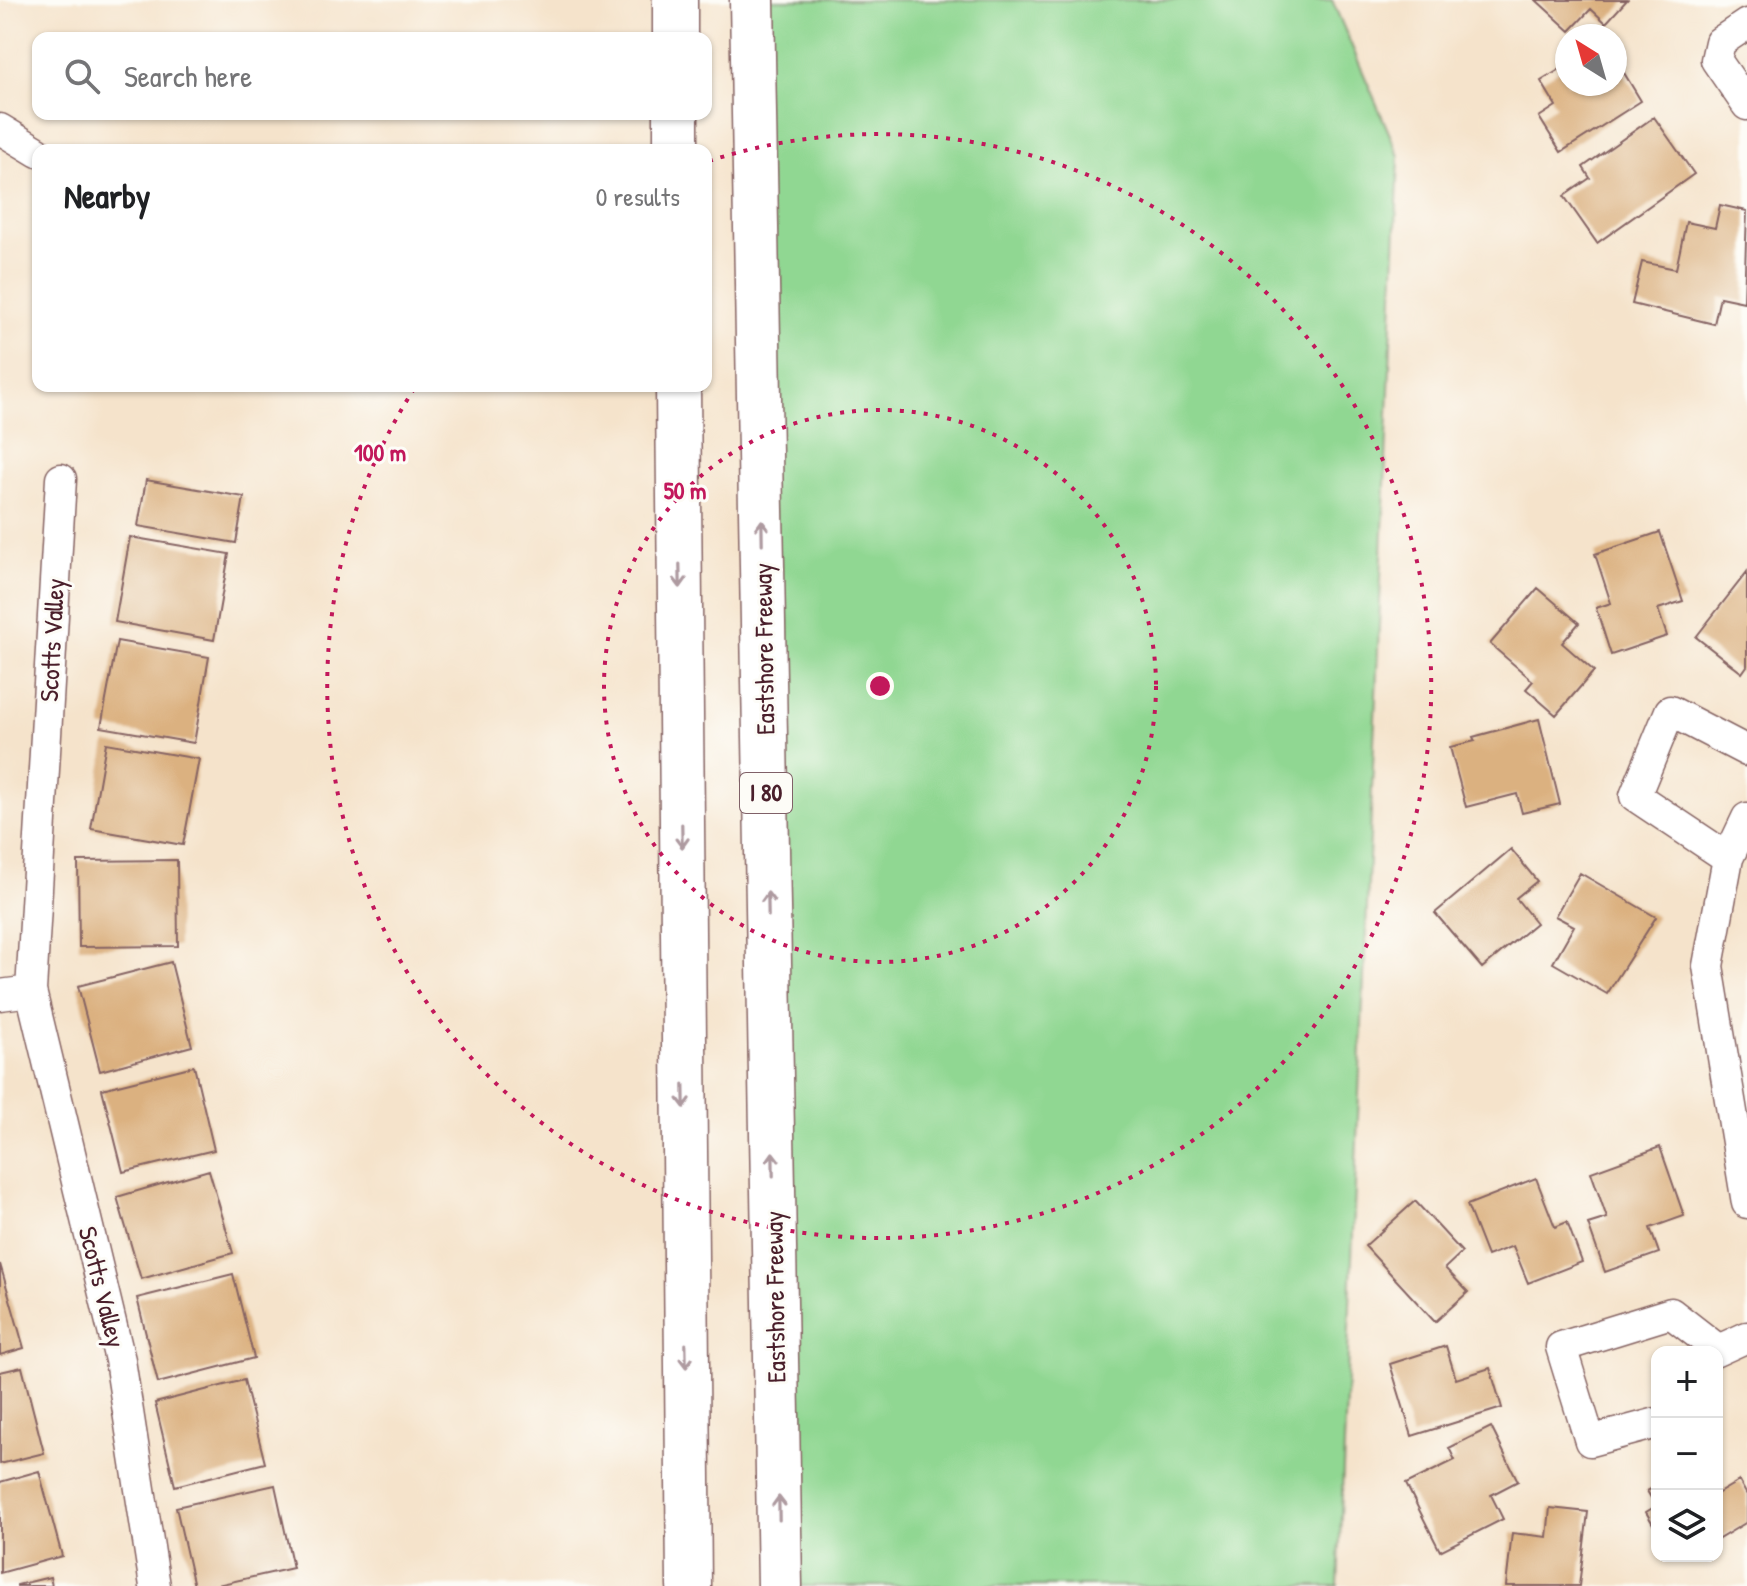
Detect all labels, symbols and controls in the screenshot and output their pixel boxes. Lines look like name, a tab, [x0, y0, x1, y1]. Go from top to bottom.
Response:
north arrow	[1555, 24, 1627, 96]
search box	[32, 32, 712, 120]
icon: search	[60, 54, 104, 98]
text: Search here	[124, 56, 252, 96]
text: Nearby	[64, 173, 150, 219]
text: 0 results	[596, 179, 680, 214]
text: 100 m	[354, 436, 406, 468]
text: 50 m	[664, 474, 706, 506]
one-way arrow	[754, 519, 769, 546]
one-way arrow	[672, 562, 687, 589]
street label: Eastshore Freeway	[745, 563, 782, 735]
street label: Scotts Valley	[31, 577, 72, 703]
centre of rings	[866, 672, 894, 700]
road number: I 80	[740, 773, 792, 813]
one-way arrow	[674, 822, 690, 849]
one-way arrow	[760, 891, 776, 918]
one-way arrow	[676, 1082, 692, 1109]
one-way arrow	[765, 1151, 781, 1178]
street label: Eastshore Freeway	[756, 1211, 793, 1383]
street label: Scotts Valley	[71, 1223, 134, 1351]
one-way arrow	[679, 1342, 694, 1369]
map controls	[1651, 1346, 1723, 1562]
button: +	[1651, 1346, 1723, 1418]
button: −	[1651, 1418, 1723, 1490]
button: layers	[1651, 1490, 1723, 1562]
one-way arrow	[771, 1495, 787, 1522]

